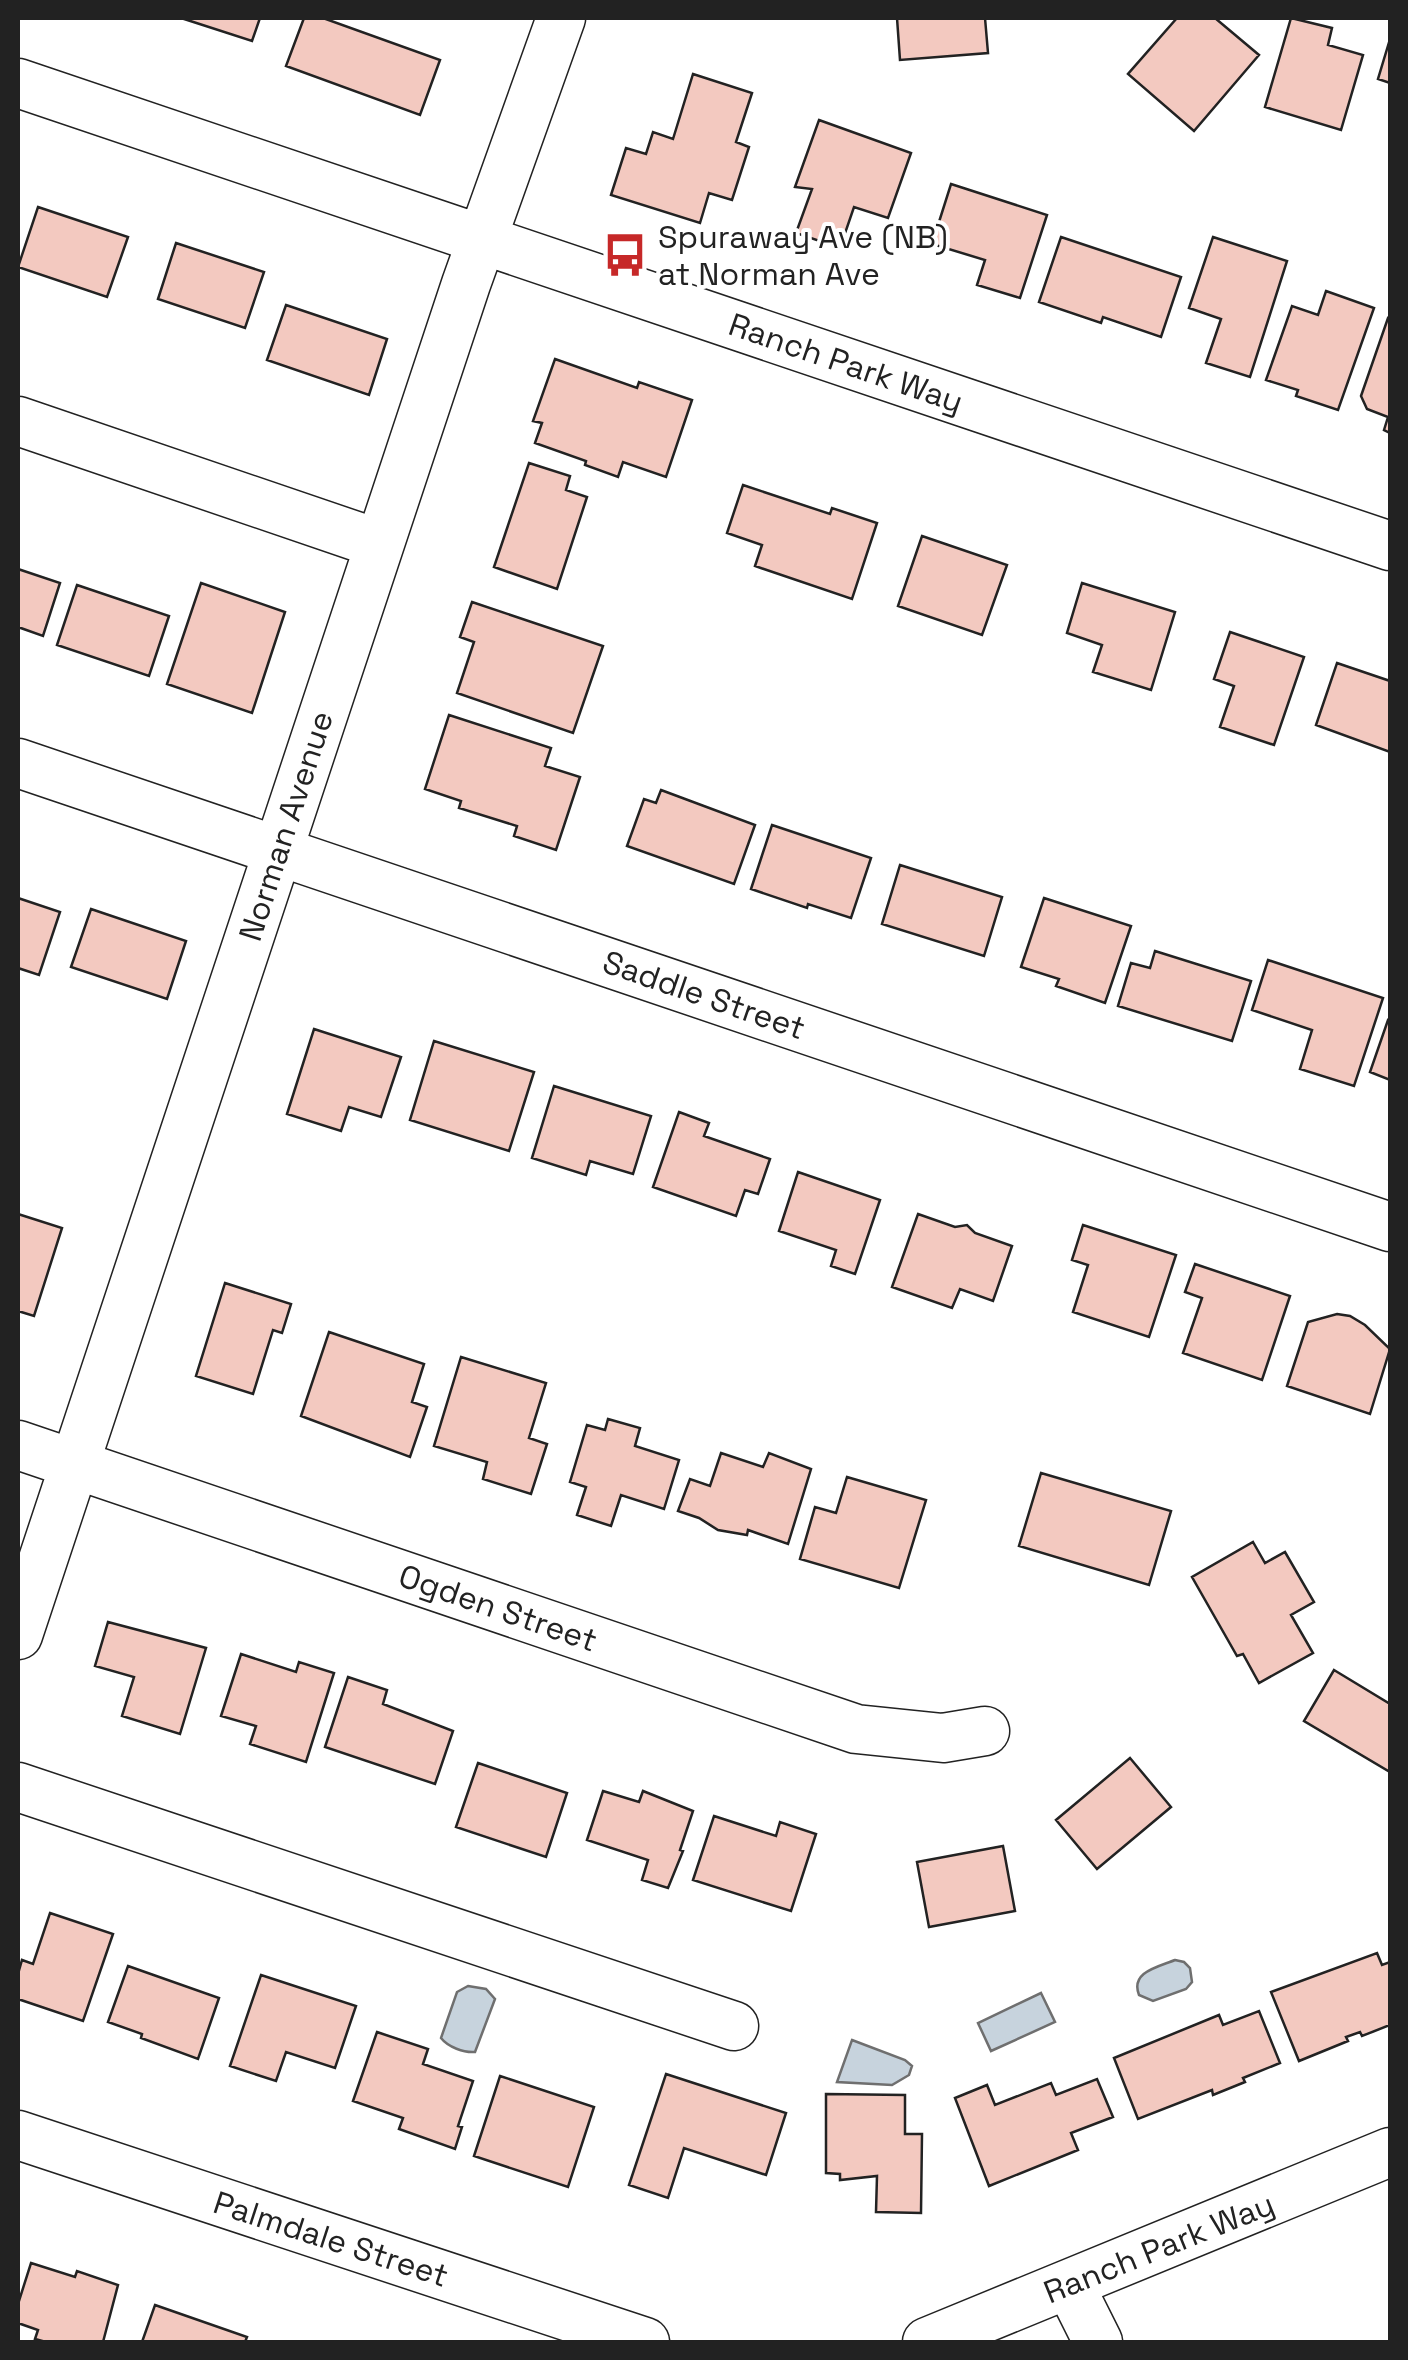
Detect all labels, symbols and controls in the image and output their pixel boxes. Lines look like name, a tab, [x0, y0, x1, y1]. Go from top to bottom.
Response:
place label: Spuraway Ave (NB) at Norman Ave	[658, 217, 948, 294]
bus stop icon: Spuraway Ave (NB) at Norman Ave	[601, 231, 649, 279]
street label: Ranch Park Way	[724, 304, 968, 422]
street label: Norman Avenue	[230, 706, 342, 946]
street label: Saddle Street	[597, 942, 811, 1048]
street label: Ogden Street	[394, 1555, 602, 1661]
street label: Palmdale Street	[209, 2182, 453, 2296]
street label: Ranch Park Way	[1038, 2184, 1280, 2312]

